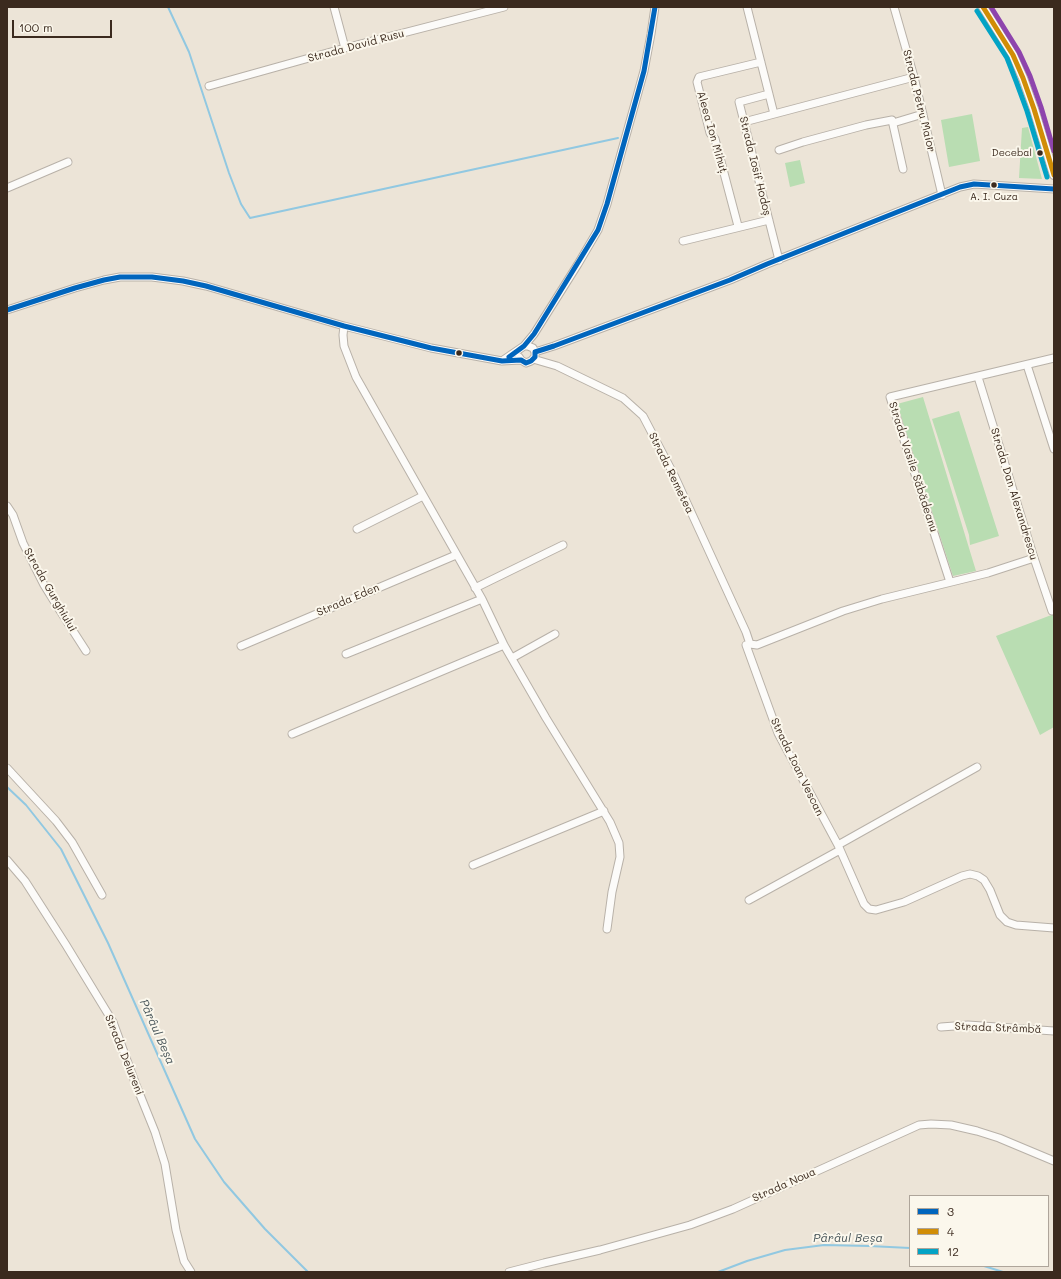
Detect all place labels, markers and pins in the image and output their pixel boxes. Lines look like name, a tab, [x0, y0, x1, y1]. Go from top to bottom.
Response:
place label: Decebal	[992, 147, 1032, 159]
marker: Decebal	[1035, 148, 1045, 158]
marker: A. I. Cuza	[989, 180, 999, 190]
place label: A. I. Cuza	[970, 191, 1018, 203]
unlabelled marker	[454, 348, 464, 358]

